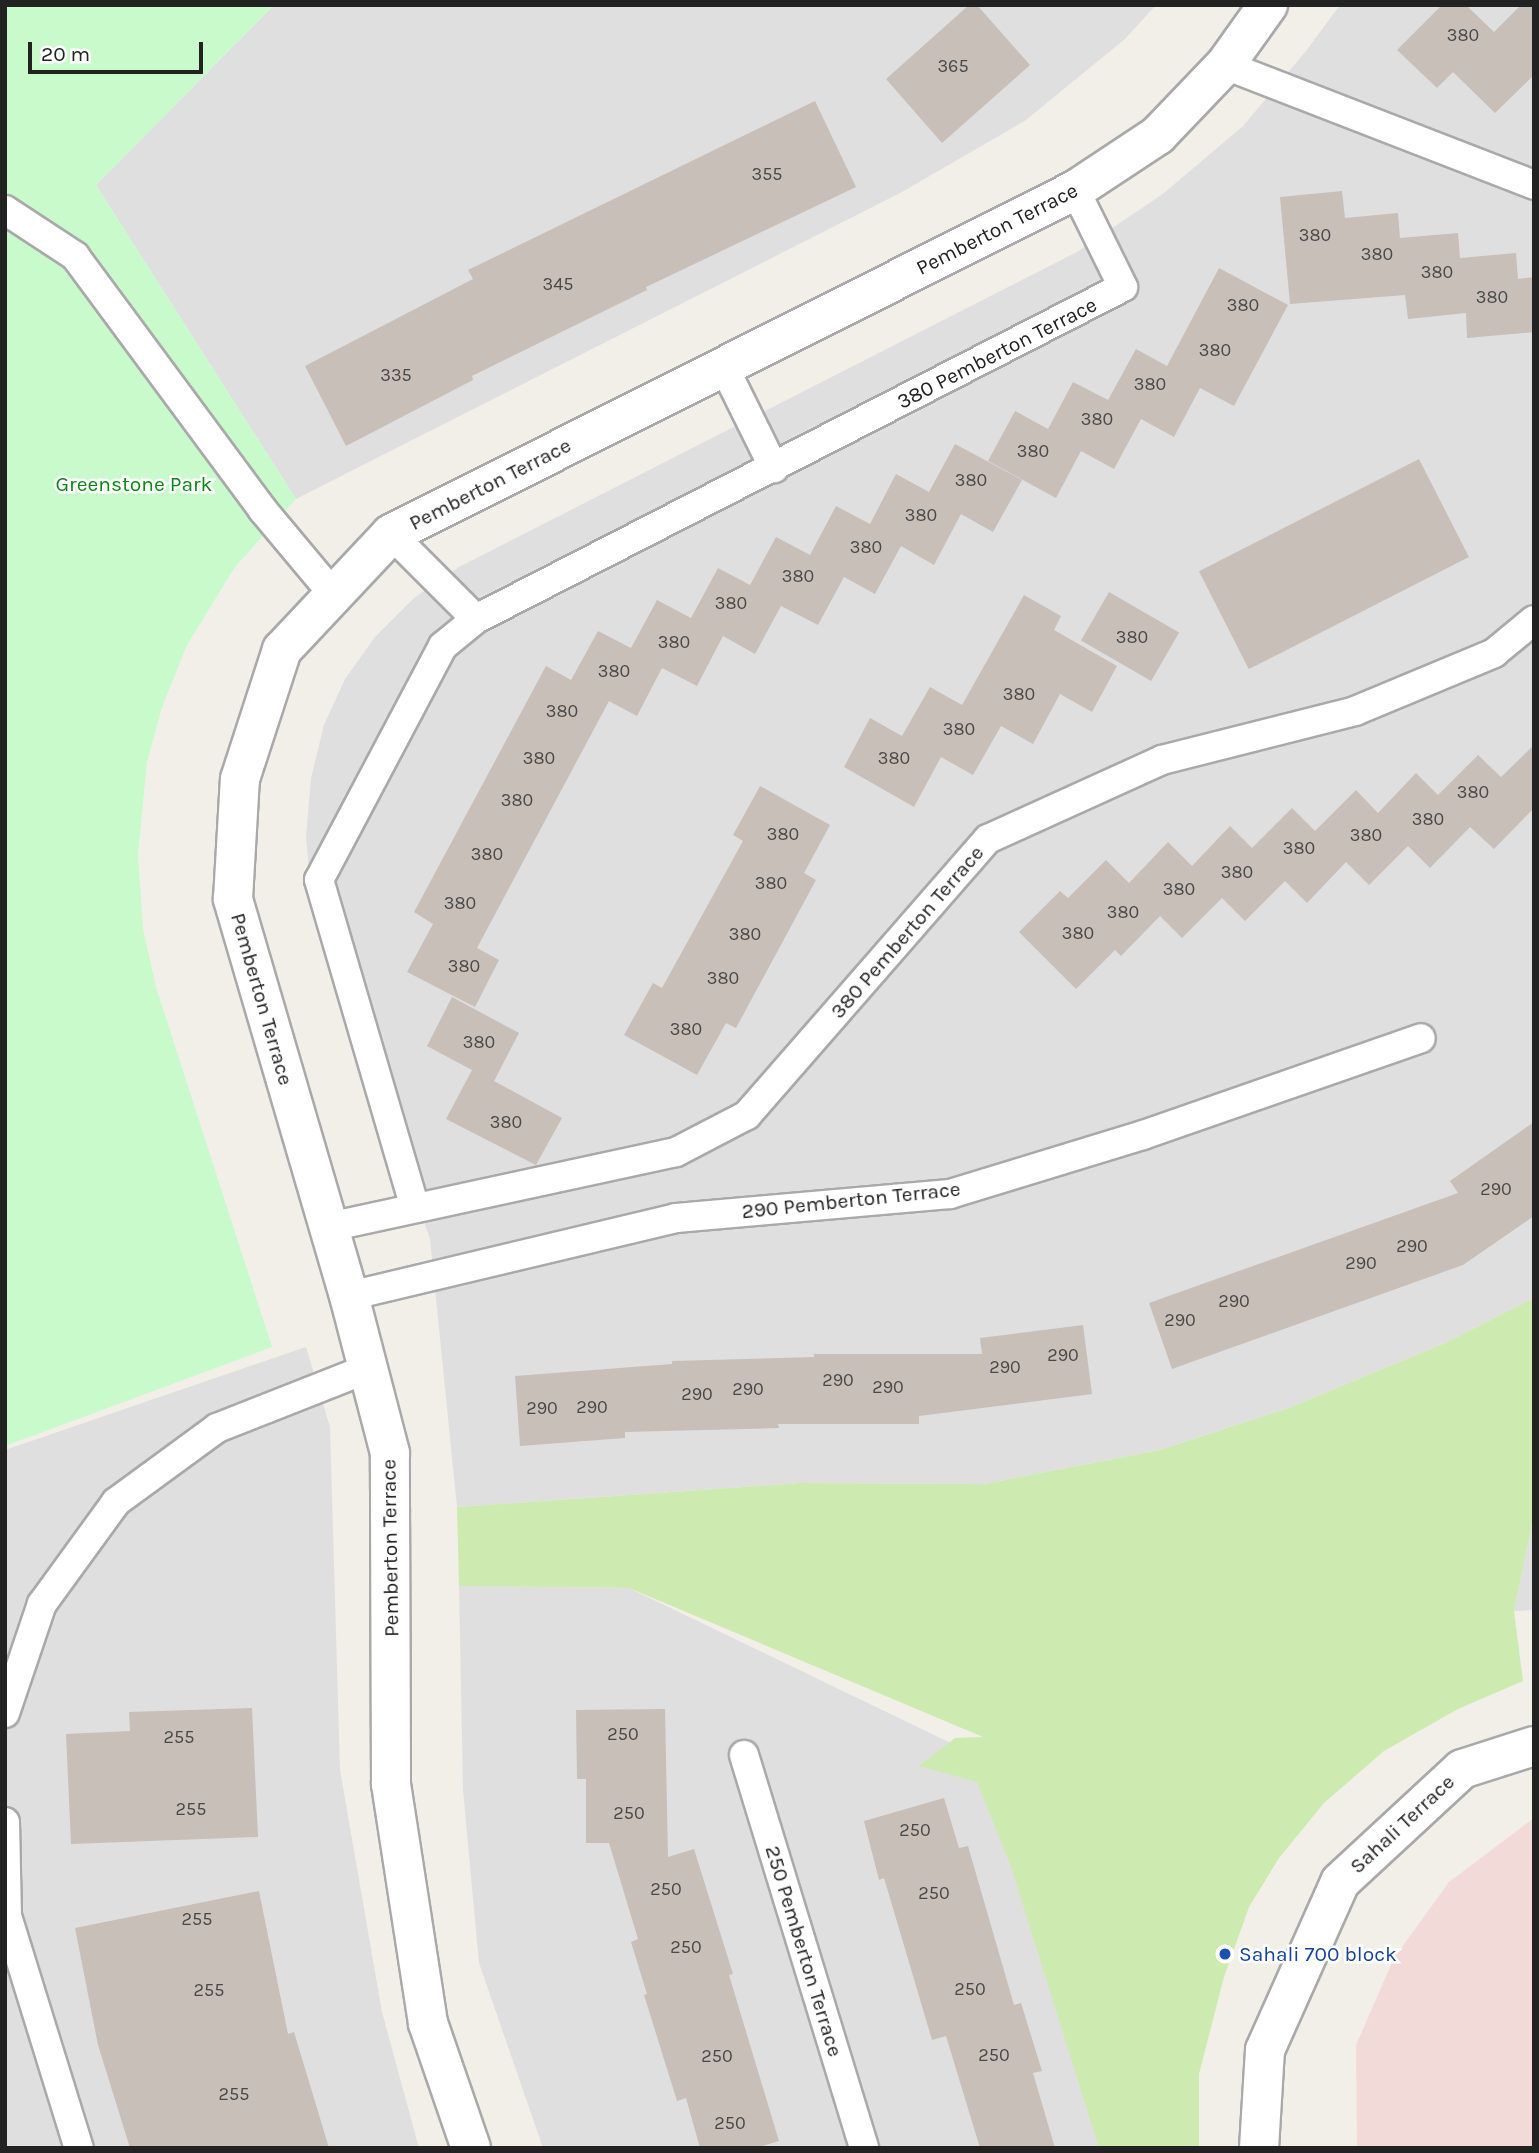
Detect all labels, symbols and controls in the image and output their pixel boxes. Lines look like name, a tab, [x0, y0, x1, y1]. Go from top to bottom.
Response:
house number: 380	[1447, 24, 1479, 46]
scale bar	[32, 28, 206, 72]
text: 20 m	[41, 42, 90, 66]
house number: 365	[937, 55, 969, 77]
house number: 355	[752, 163, 782, 185]
street label: Pemberton Terrace	[912, 177, 1082, 281]
house number: 380	[1299, 224, 1331, 246]
house number: 380	[1361, 243, 1393, 265]
house number: 380	[1421, 261, 1453, 283]
house number: 345	[543, 273, 573, 295]
house number: 380	[1476, 286, 1508, 308]
street label: 380 Pemberton Terrace	[893, 292, 1101, 414]
house number: 380	[1227, 294, 1259, 316]
house number: 380	[1199, 339, 1231, 361]
house number: 335	[380, 364, 412, 386]
house number: 380	[1134, 373, 1166, 395]
house number: 380	[1081, 408, 1113, 430]
street label: Pemberton Terrace	[405, 432, 575, 536]
house number: 380	[1017, 440, 1049, 462]
house number: 380	[955, 469, 987, 491]
park label: Greenstone Park	[56, 471, 212, 497]
house number: 380	[905, 504, 937, 526]
house number: 380	[850, 536, 882, 558]
house number: 380	[782, 565, 814, 587]
house number: 380	[715, 592, 747, 614]
house number: 380	[1116, 626, 1148, 648]
house number: 380	[658, 631, 690, 653]
house number: 380	[598, 660, 630, 682]
house number: 380	[1003, 683, 1035, 705]
house number: 380	[546, 700, 578, 722]
house number: 380	[943, 718, 975, 740]
house number: 380	[523, 747, 555, 769]
house number: 380	[878, 747, 910, 769]
house number: 380	[1457, 781, 1489, 803]
house number: 380	[501, 789, 533, 811]
house number: 380	[1412, 808, 1444, 830]
house number: 380	[767, 823, 799, 845]
house number: 380	[1350, 824, 1382, 846]
house number: 380	[1283, 837, 1315, 859]
street label: 380 Pemberton Terrace	[825, 840, 989, 1024]
house number: 380	[471, 843, 503, 865]
house number: 380	[1221, 861, 1253, 883]
house number: 380	[755, 872, 787, 894]
house number: 380	[1163, 878, 1195, 900]
house number: 380	[444, 892, 476, 914]
house number: 380	[1107, 901, 1139, 923]
street label: Pemberton Terrace	[225, 910, 299, 1088]
house number: 380	[1062, 922, 1094, 944]
house number: 380	[729, 923, 761, 945]
house number: 380	[448, 955, 480, 977]
house number: 380	[707, 967, 739, 989]
house number: 380	[670, 1018, 702, 1040]
house number: 380	[463, 1031, 495, 1053]
house number: 380	[490, 1111, 522, 1133]
street label: 290 Pemberton Terrace	[740, 1176, 962, 1224]
house number: 290	[1480, 1178, 1512, 1200]
house number: 290	[1396, 1235, 1428, 1257]
house number: 290	[1345, 1252, 1377, 1274]
house number: 290	[1218, 1290, 1250, 1312]
house number: 290	[1164, 1309, 1196, 1331]
house number: 290	[1047, 1344, 1079, 1366]
house number: 290	[989, 1356, 1021, 1378]
house number: 290	[822, 1369, 854, 1391]
house number: 290	[872, 1376, 904, 1398]
house number: 290	[732, 1378, 764, 1400]
house number: 290	[681, 1383, 713, 1405]
house number: 290	[576, 1396, 608, 1418]
house number: 290	[526, 1397, 558, 1419]
street label: Pemberton Terrace	[376, 1459, 404, 1637]
house number: 250	[607, 1723, 639, 1745]
house number: 255	[164, 1726, 194, 1748]
street label: Sahali Terrace	[1345, 1769, 1459, 1879]
house number: 255	[176, 1798, 206, 1820]
house number: 250	[613, 1802, 645, 1824]
house number: 250	[899, 1819, 931, 1841]
street label: 250 Pemberton Terrace	[760, 1842, 848, 2060]
house number: 250	[650, 1878, 682, 1900]
house number: 250	[918, 1882, 950, 1904]
house number: 255	[182, 1908, 212, 1930]
house number: 250	[670, 1936, 702, 1958]
place label: Sahali 700 block	[1239, 1941, 1397, 1967]
marker: Sahali 700 block	[1217, 1946, 1233, 1962]
house number: 250	[954, 1978, 986, 2000]
house number: 255	[194, 1979, 224, 2001]
house number: 250	[978, 2044, 1010, 2066]
house number: 250	[701, 2045, 733, 2067]
house number: 255	[219, 2083, 249, 2105]
house number: 250	[714, 2112, 746, 2134]

